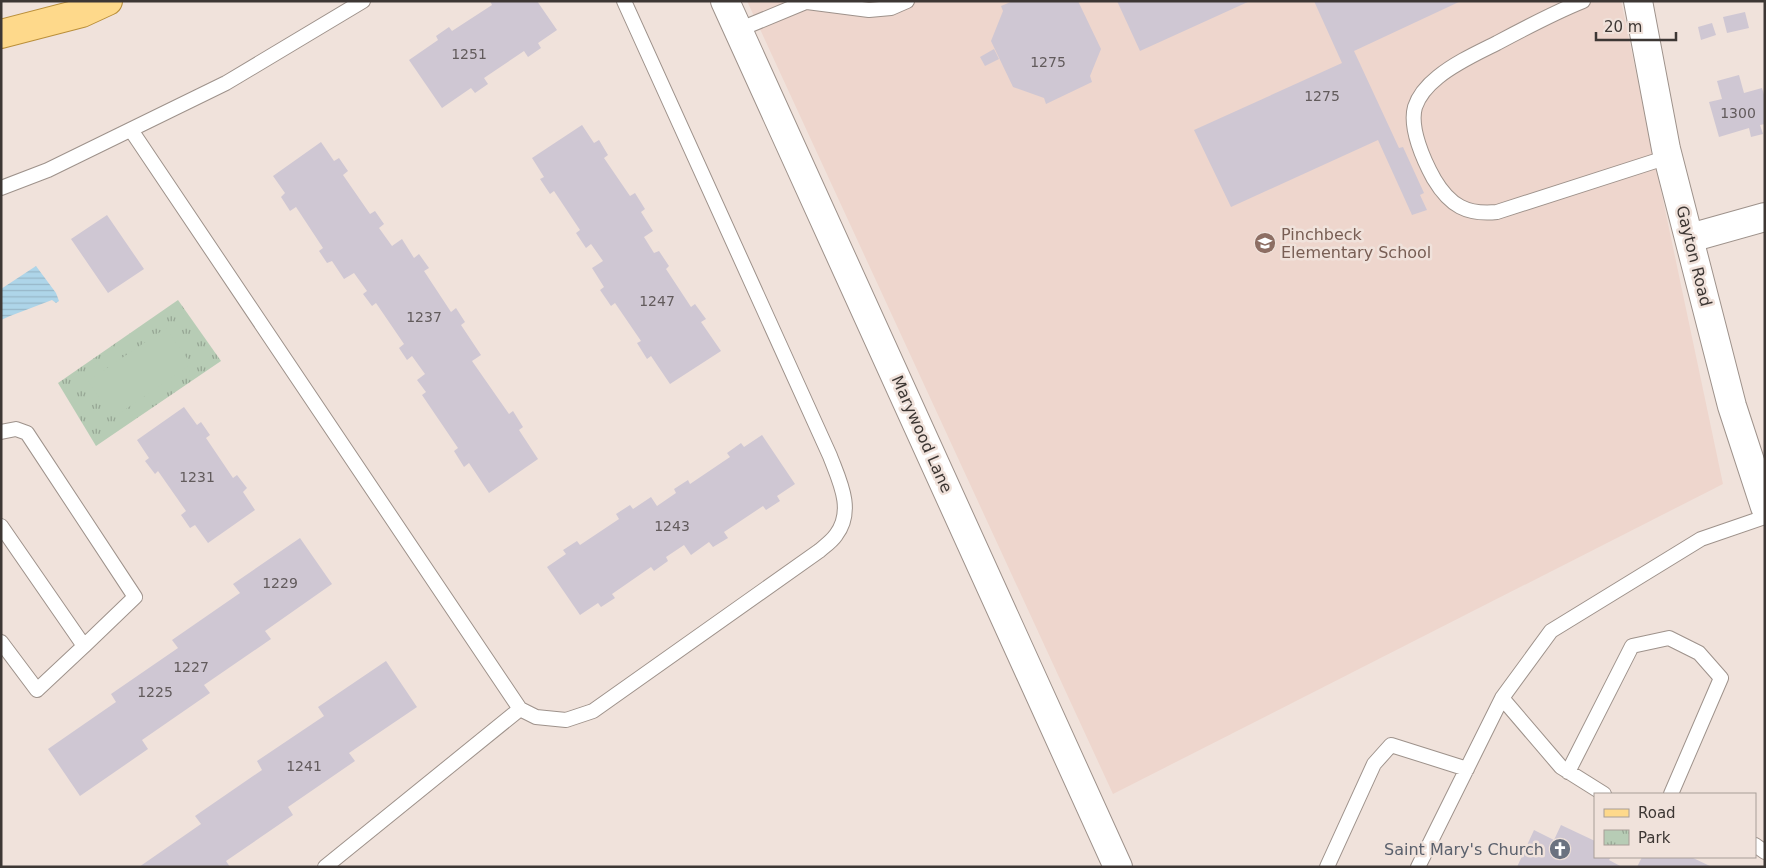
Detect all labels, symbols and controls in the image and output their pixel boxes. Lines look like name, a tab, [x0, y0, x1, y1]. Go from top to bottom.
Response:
scale bar	[1596, 10, 1676, 42]
text: 20 m	[1604, 18, 1642, 36]
house number: 1251	[451, 46, 487, 62]
house number: 1275	[1030, 54, 1066, 70]
house number: 1275	[1304, 88, 1340, 104]
house number: 1300	[1720, 105, 1756, 121]
street label: Gayton Road	[1672, 204, 1716, 308]
place label: Pinchbeck Elementary School	[1281, 225, 1431, 262]
school or university icon: Pinchbeck Elementary School	[1253, 231, 1277, 255]
house number: 1247	[639, 293, 675, 309]
house number: 1237	[406, 309, 442, 325]
street label: Marywood Lane	[888, 372, 956, 496]
house number: 1231	[179, 469, 215, 485]
house number: 1243	[654, 518, 690, 534]
house number: 1229	[262, 575, 298, 591]
house number: 1227	[173, 659, 209, 675]
house number: 1225	[137, 684, 173, 700]
house number: 1241	[286, 758, 322, 774]
legend	[1594, 793, 1756, 858]
text: Road	[1638, 804, 1676, 822]
text: Park	[1638, 829, 1671, 847]
church icon: Saint Mary's Church	[1548, 837, 1572, 861]
place label: Saint Mary's Church	[1384, 840, 1544, 859]

